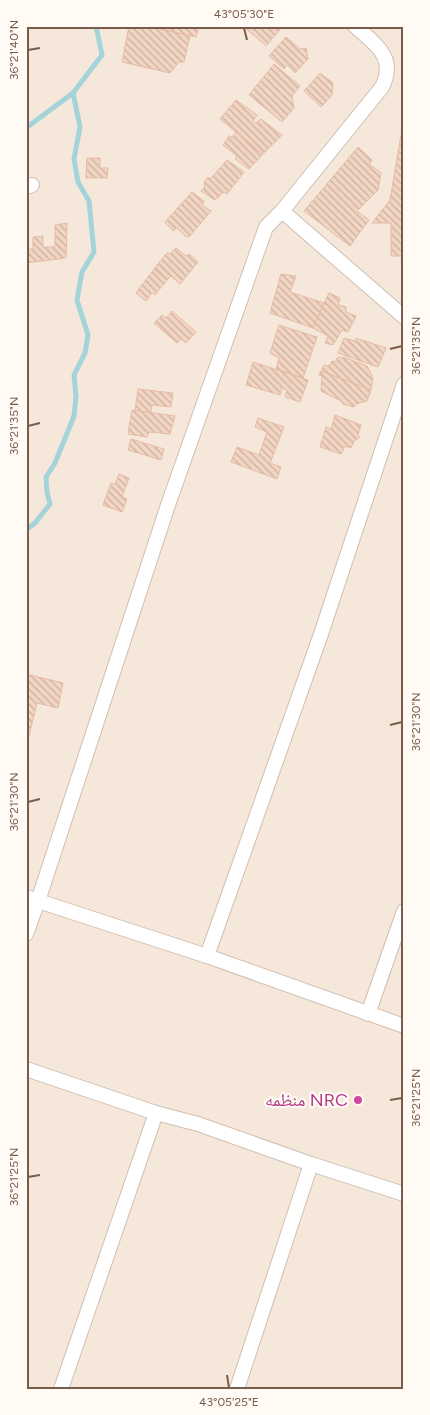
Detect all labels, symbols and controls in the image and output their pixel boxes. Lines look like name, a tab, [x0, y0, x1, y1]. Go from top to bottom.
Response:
text: 43°05'30"E	[214, 7, 274, 21]
text: 36°21'40"N	[7, 20, 21, 80]
text: 36°21'35"N	[409, 317, 423, 375]
text: 36°21'35"N	[7, 397, 21, 455]
text: 36°21'30"N	[409, 692, 423, 752]
text: 36°21'30"N	[7, 772, 21, 832]
text: 36°21'25"N	[409, 1069, 423, 1127]
place label: منظمه NRC	[265, 1089, 348, 1111]
marker: منظمه NRC	[352, 1094, 364, 1106]
text: 36°21'25"N	[7, 1148, 21, 1206]
text: 43°05'25"E	[199, 1395, 259, 1409]

